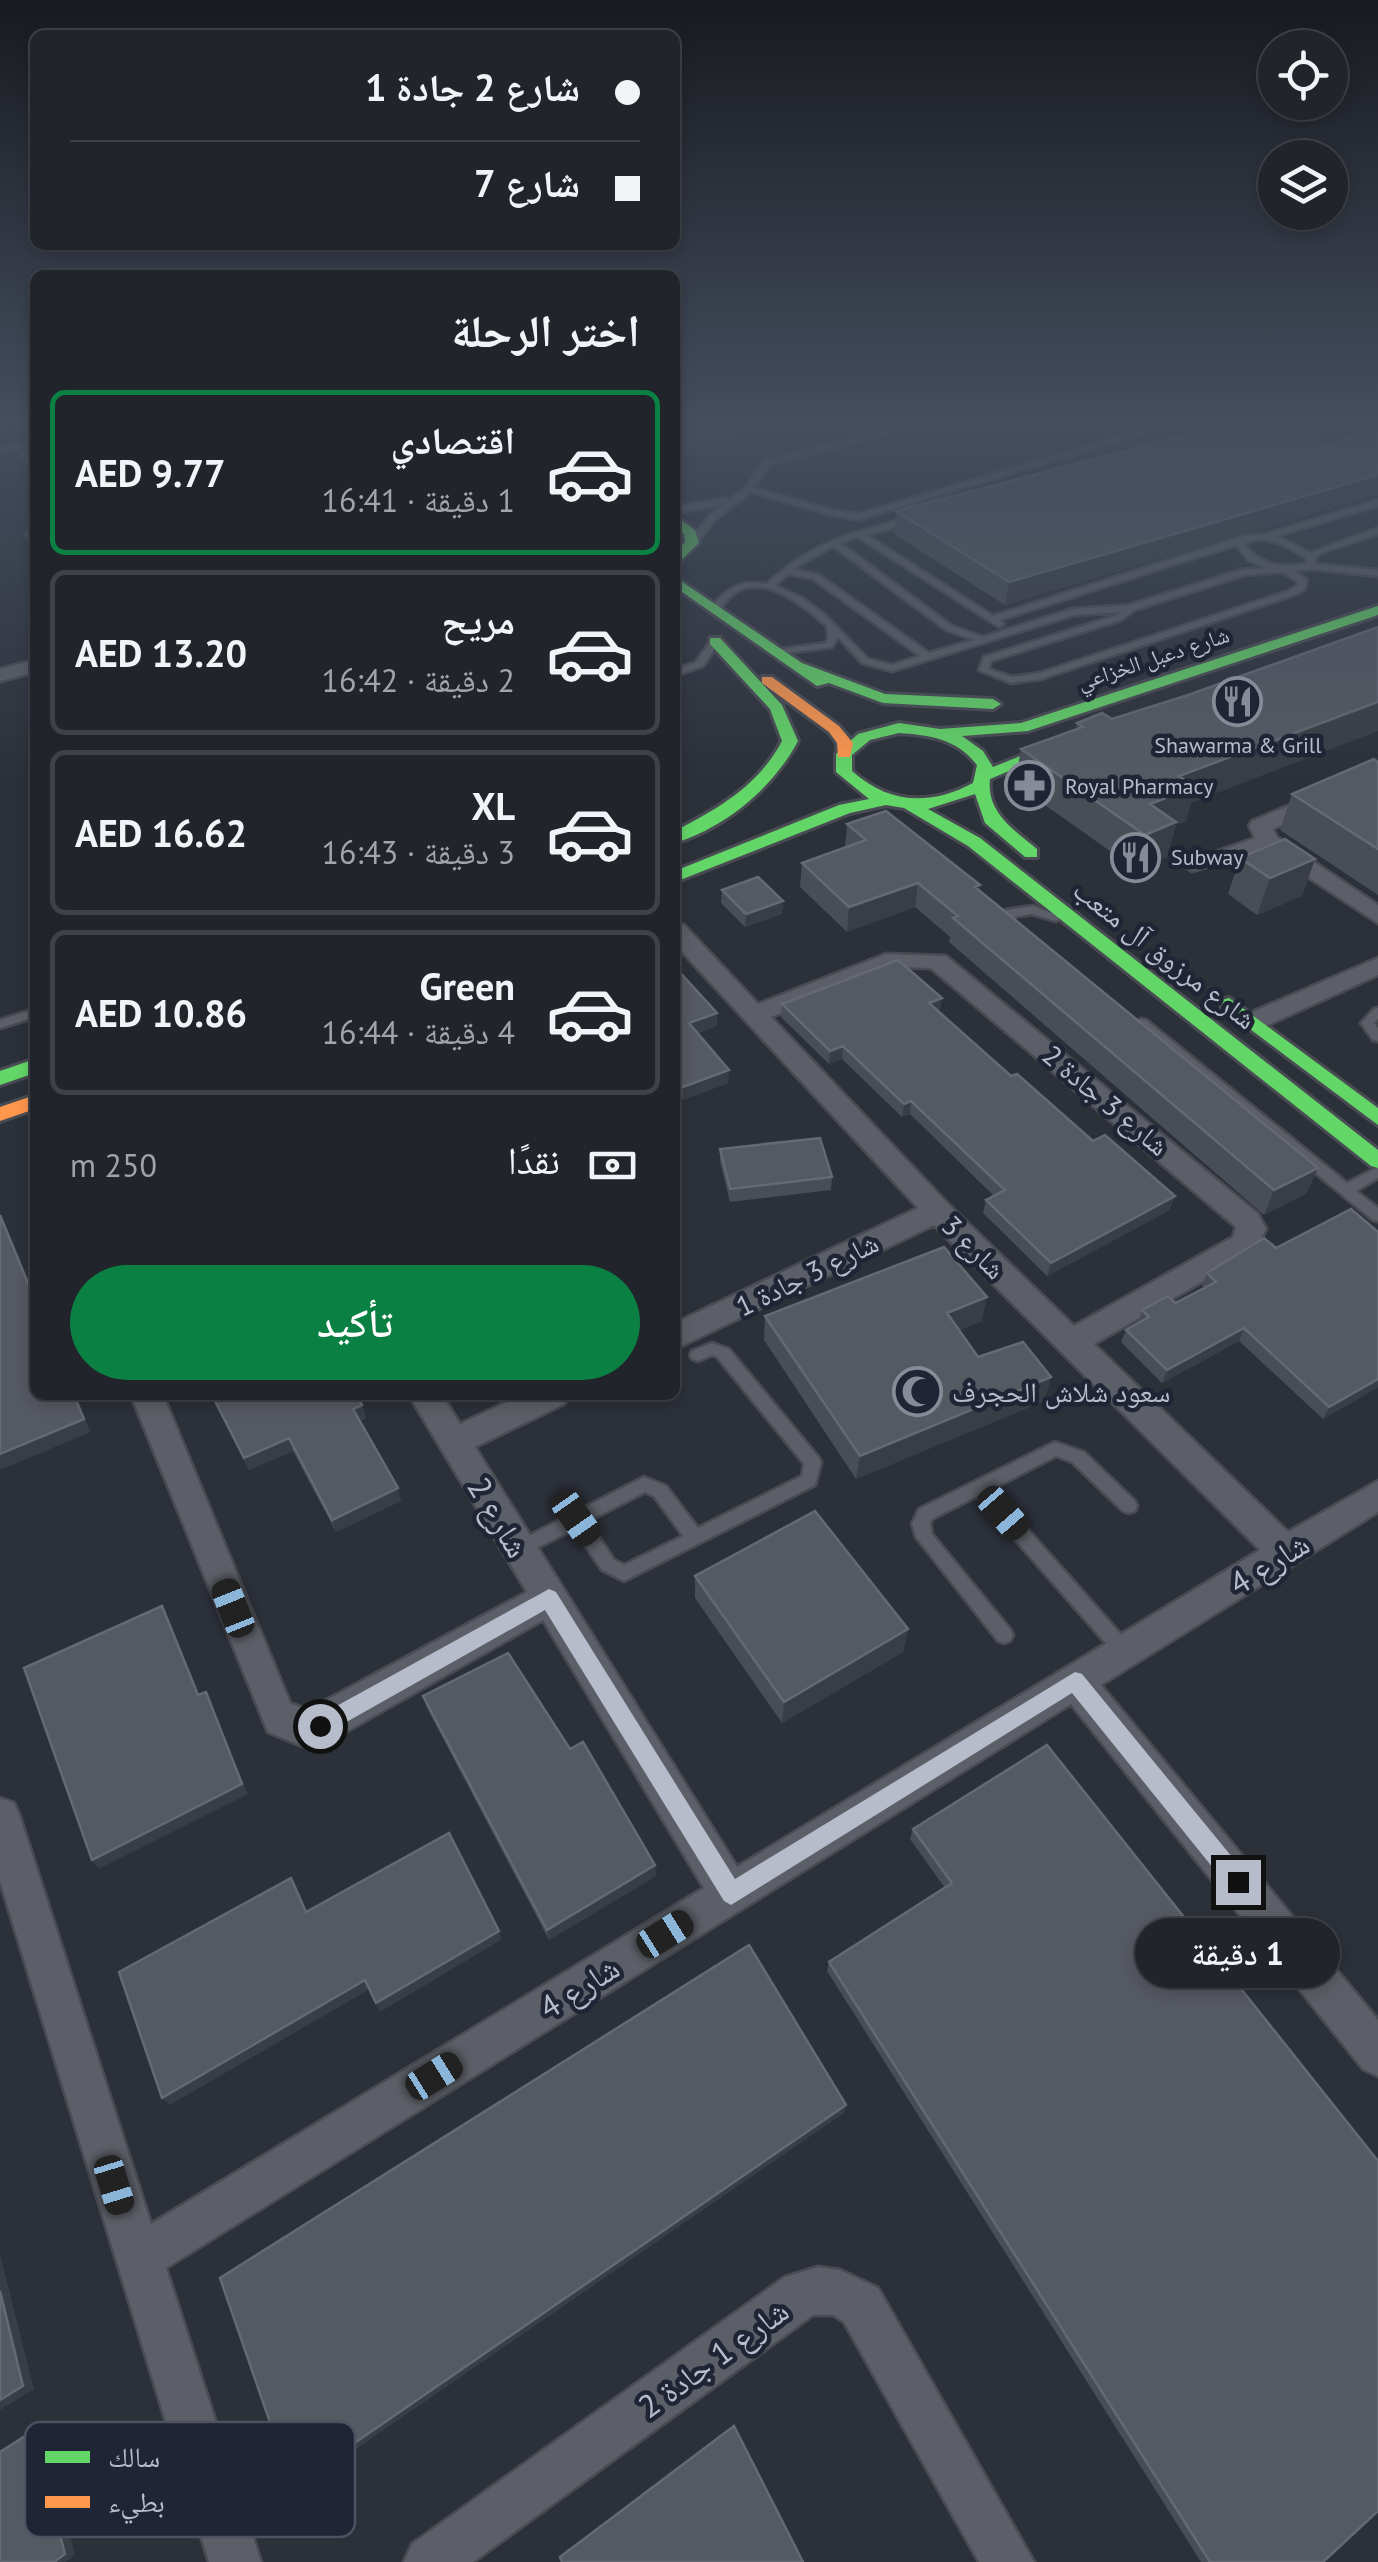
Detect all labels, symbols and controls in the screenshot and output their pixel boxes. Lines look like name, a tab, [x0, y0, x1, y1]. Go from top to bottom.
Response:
map controls	[1258, 30, 1348, 230]
button: locate	[1258, 30, 1348, 120]
text: شارع 2 جادة 1	[365, 62, 580, 111]
button: layers	[1258, 140, 1348, 230]
text: شارع 7	[474, 158, 580, 207]
text: اختر الرحلة	[451, 301, 640, 359]
text: اقتصادي	[391, 415, 515, 464]
icon: car	[545, 428, 635, 518]
text: AED 9.77	[75, 448, 226, 497]
text: 1 دقيقة · 16:41	[322, 479, 515, 521]
text: مريح	[441, 595, 515, 644]
icon: car	[545, 608, 635, 698]
street label: شارع دعبل الخزاعي	[1073, 620, 1234, 699]
text: AED 13.20	[75, 628, 247, 677]
text: 2 دقيقة · 16:42	[322, 659, 515, 701]
restaurant icon: Shawarma & Grill	[1212, 675, 1264, 727]
place label: Shawarma & Grill	[1154, 731, 1322, 759]
pharmacy icon: Royal Pharmacy	[1004, 760, 1056, 812]
place label: Royal Pharmacy	[1065, 772, 1214, 800]
text: XL	[471, 781, 515, 830]
icon: car	[545, 788, 635, 878]
text: AED 16.62	[75, 808, 247, 857]
text: 3 دقيقة · 16:43	[322, 831, 515, 873]
restaurant icon: Subway	[1110, 831, 1162, 883]
place label: Subway	[1171, 843, 1244, 871]
street label: شارع مرزوق آل متعب	[1066, 871, 1264, 1037]
text: Green	[419, 961, 515, 1010]
icon: car	[545, 968, 635, 1058]
text: AED 10.86	[75, 988, 247, 1037]
text: 4 دقيقة · 16:44	[322, 1011, 515, 1053]
street label: شارع 3 جادة 2	[1035, 1036, 1177, 1164]
text: نقدًا	[508, 1135, 560, 1184]
icon: cash	[585, 1138, 640, 1193]
text: 250 m	[70, 1144, 157, 1186]
street label: شارع 3	[934, 1207, 1014, 1287]
street label: شارع 3 جادة 1	[730, 1224, 884, 1324]
button: تأكيد	[70, 1265, 640, 1380]
mosque icon: سعود شلاش الحجرف	[891, 1365, 943, 1417]
place label: سعود شلاش الحجرف	[952, 1373, 1171, 1410]
street label: شارع 2	[459, 1469, 539, 1565]
car	[972, 1481, 1034, 1545]
car	[547, 1485, 605, 1551]
street label: شارع 4	[1221, 1522, 1317, 1604]
car	[208, 1575, 258, 1641]
route start	[298, 1704, 343, 1749]
route end	[1216, 1860, 1261, 1905]
car	[632, 1905, 698, 1963]
callout: 1 دقيقة	[1136, 1917, 1340, 1987]
text: 1 دقيقة	[1191, 1932, 1284, 1974]
street label: شارع 4	[531, 1946, 627, 2028]
car	[401, 2047, 467, 2105]
car	[91, 2152, 137, 2218]
street label: شارع 1 جادة 2	[629, 2289, 797, 2427]
legend	[25, 2422, 355, 2537]
text: سالك	[108, 2438, 160, 2475]
text: بطيء	[108, 2483, 165, 2525]

